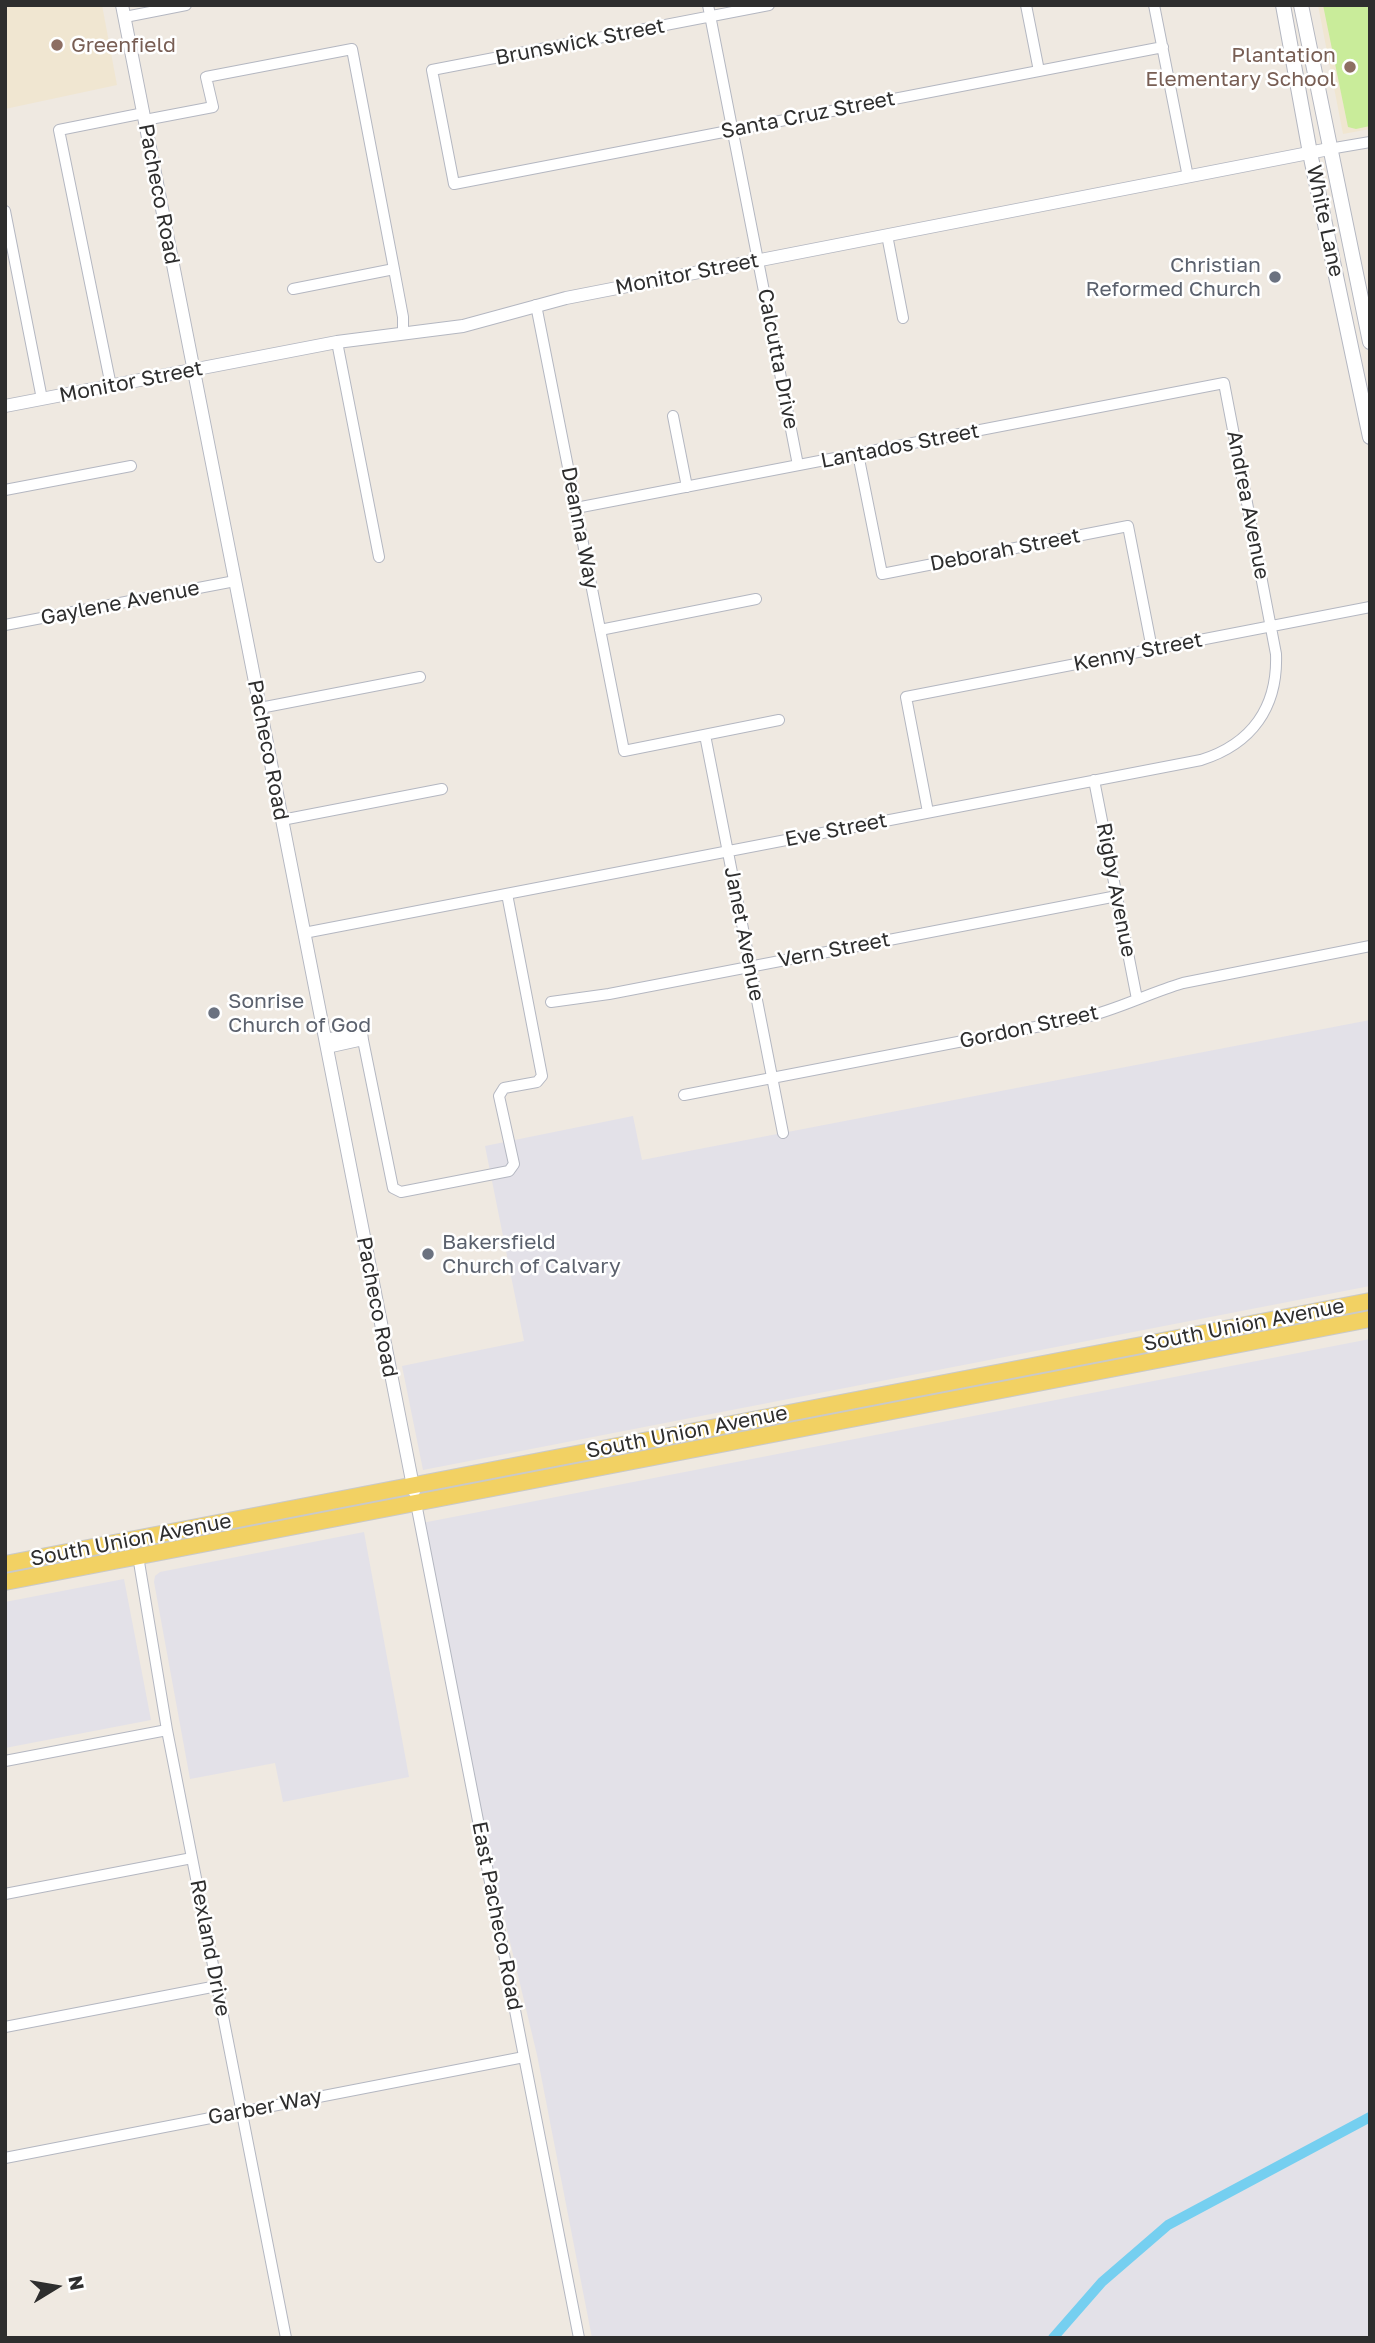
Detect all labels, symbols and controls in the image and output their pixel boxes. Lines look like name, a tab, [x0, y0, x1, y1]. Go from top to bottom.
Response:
street label: Brunswick Street	[493, 13, 667, 71]
place label: Greenfield	[71, 32, 176, 58]
marker: Greenfield	[49, 37, 65, 53]
place label: Plantation Elementary School	[1145, 42, 1336, 92]
marker: Plantation Elementary School	[1342, 59, 1358, 75]
street label: Santa Cruz Street	[719, 86, 897, 144]
street label: Pacheco Road	[133, 122, 185, 266]
street label: White Lane	[1301, 163, 1349, 279]
street label: Monitor Street	[613, 248, 761, 300]
place label: Christian Reformed Church	[1086, 252, 1261, 302]
marker: Christian Reformed Church	[1267, 269, 1283, 285]
street label: Calcutta Drive	[752, 287, 804, 431]
street label: Monitor Street	[57, 356, 205, 408]
street label: Lantados Street	[819, 418, 981, 474]
street label: Andrea Avenue	[1221, 428, 1275, 582]
street label: Deanna Way	[556, 465, 604, 591]
street label: Deborah Street	[928, 523, 1082, 577]
street label: Gaylene Avenue	[38, 575, 202, 631]
street label: Kenny Street	[1071, 627, 1205, 677]
street label: Pacheco Road	[242, 678, 294, 822]
street label: Eve Street	[783, 808, 889, 852]
street label: Rigby Avenue	[1091, 821, 1141, 959]
street label: Janet Avenue	[719, 865, 769, 1003]
street label: Vern Street	[776, 927, 892, 973]
place label: Sonrise Church of God	[228, 988, 371, 1038]
street label: Gordon Street	[957, 1000, 1101, 1054]
marker: Sonrise Church of God	[206, 1005, 222, 1021]
place label: Bakersfield Church of Calvary	[442, 1229, 621, 1279]
street label: Pacheco Road	[351, 1235, 403, 1379]
marker: Bakersfield Church of Calvary	[420, 1246, 436, 1262]
street label: South Union Avenue	[1141, 1293, 1347, 1357]
street label: South Union Avenue	[584, 1400, 790, 1464]
street label: South Union Avenue	[28, 1508, 234, 1572]
street label: East Pacheco Road	[466, 1819, 528, 2013]
street label: Rexland Drive	[184, 1877, 236, 2019]
street label: Garber Way	[206, 2084, 324, 2130]
north arrow	[21, 2252, 91, 2322]
text: N	[64, 2274, 90, 2292]

